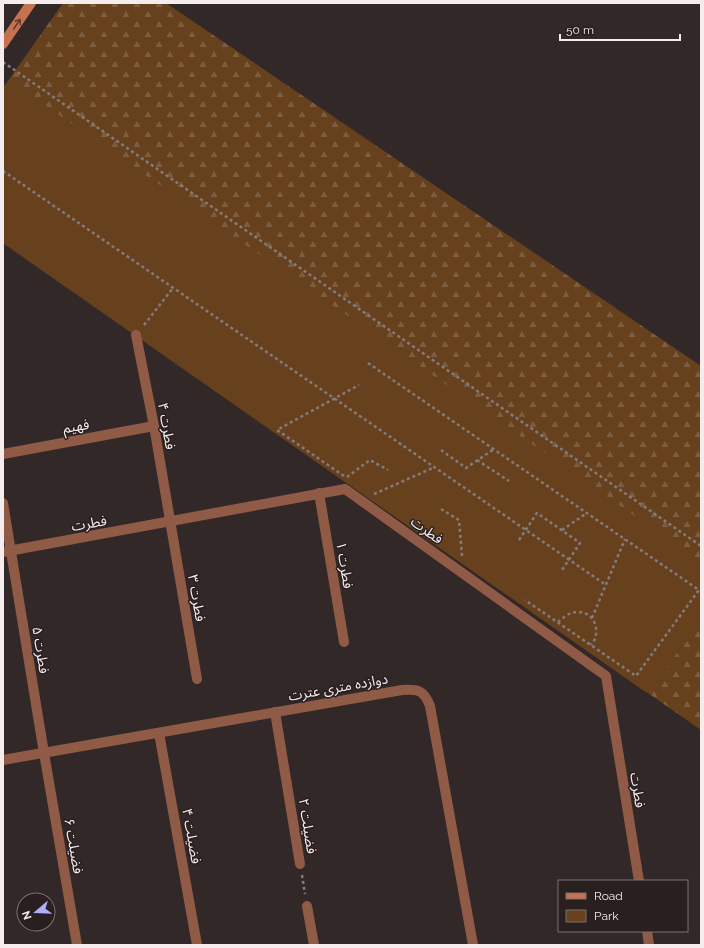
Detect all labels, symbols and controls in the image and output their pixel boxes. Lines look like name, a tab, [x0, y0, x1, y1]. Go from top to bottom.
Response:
scale bar	[560, 16, 680, 42]
one-way arrow	[13, 18, 21, 29]
text: 50 m	[566, 23, 594, 37]
street label: فطرت ۴	[154, 401, 179, 451]
street label: فهیم	[62, 416, 91, 439]
street label: فطرت	[70, 512, 108, 535]
street label: فطرت	[407, 513, 446, 548]
street label: فطرت ۱	[332, 540, 357, 590]
street label: فطرت ۳	[184, 573, 209, 623]
street label: فطرت ۵	[28, 625, 53, 675]
street label: دوازده متری عترت	[287, 670, 390, 705]
street label: فطرت	[626, 771, 649, 809]
street label: فضیلت ۲	[296, 797, 320, 855]
street label: فضیلت ۴	[179, 807, 205, 865]
street label: فضیلت ۶	[61, 817, 87, 875]
legend	[558, 880, 688, 932]
text: Road	[594, 889, 623, 903]
north arrow	[16, 892, 56, 932]
text: N	[20, 909, 35, 921]
text: Park	[594, 909, 619, 923]

